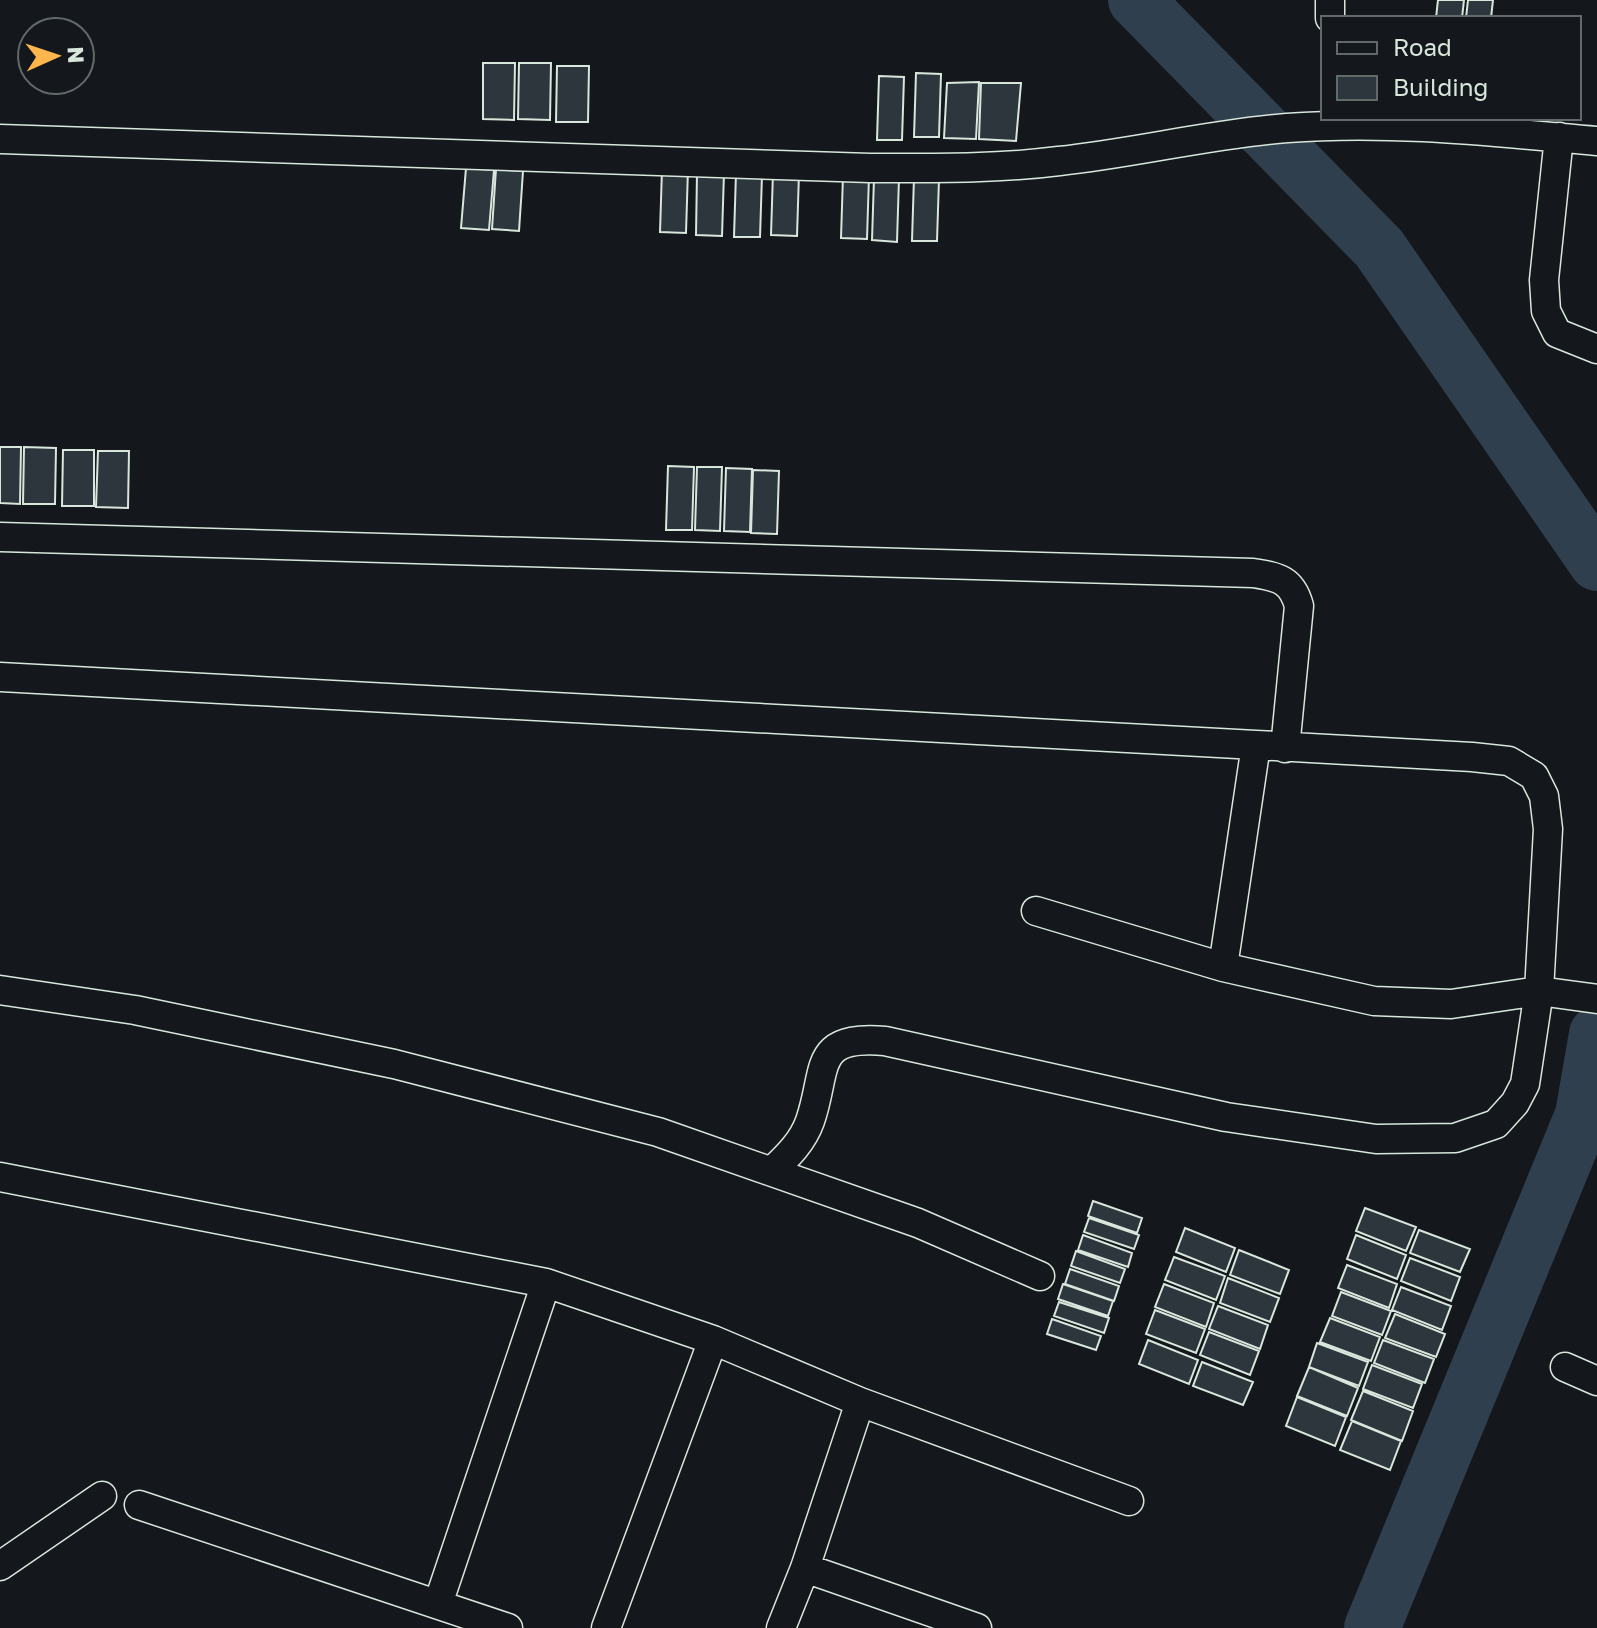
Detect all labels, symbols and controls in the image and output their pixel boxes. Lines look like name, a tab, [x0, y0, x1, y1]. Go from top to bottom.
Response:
north arrow	[16, 16, 96, 96]
legend	[1321, 16, 1581, 120]
text: Road	[1393, 32, 1452, 61]
text: N	[63, 46, 90, 64]
text: Building	[1393, 72, 1488, 101]

